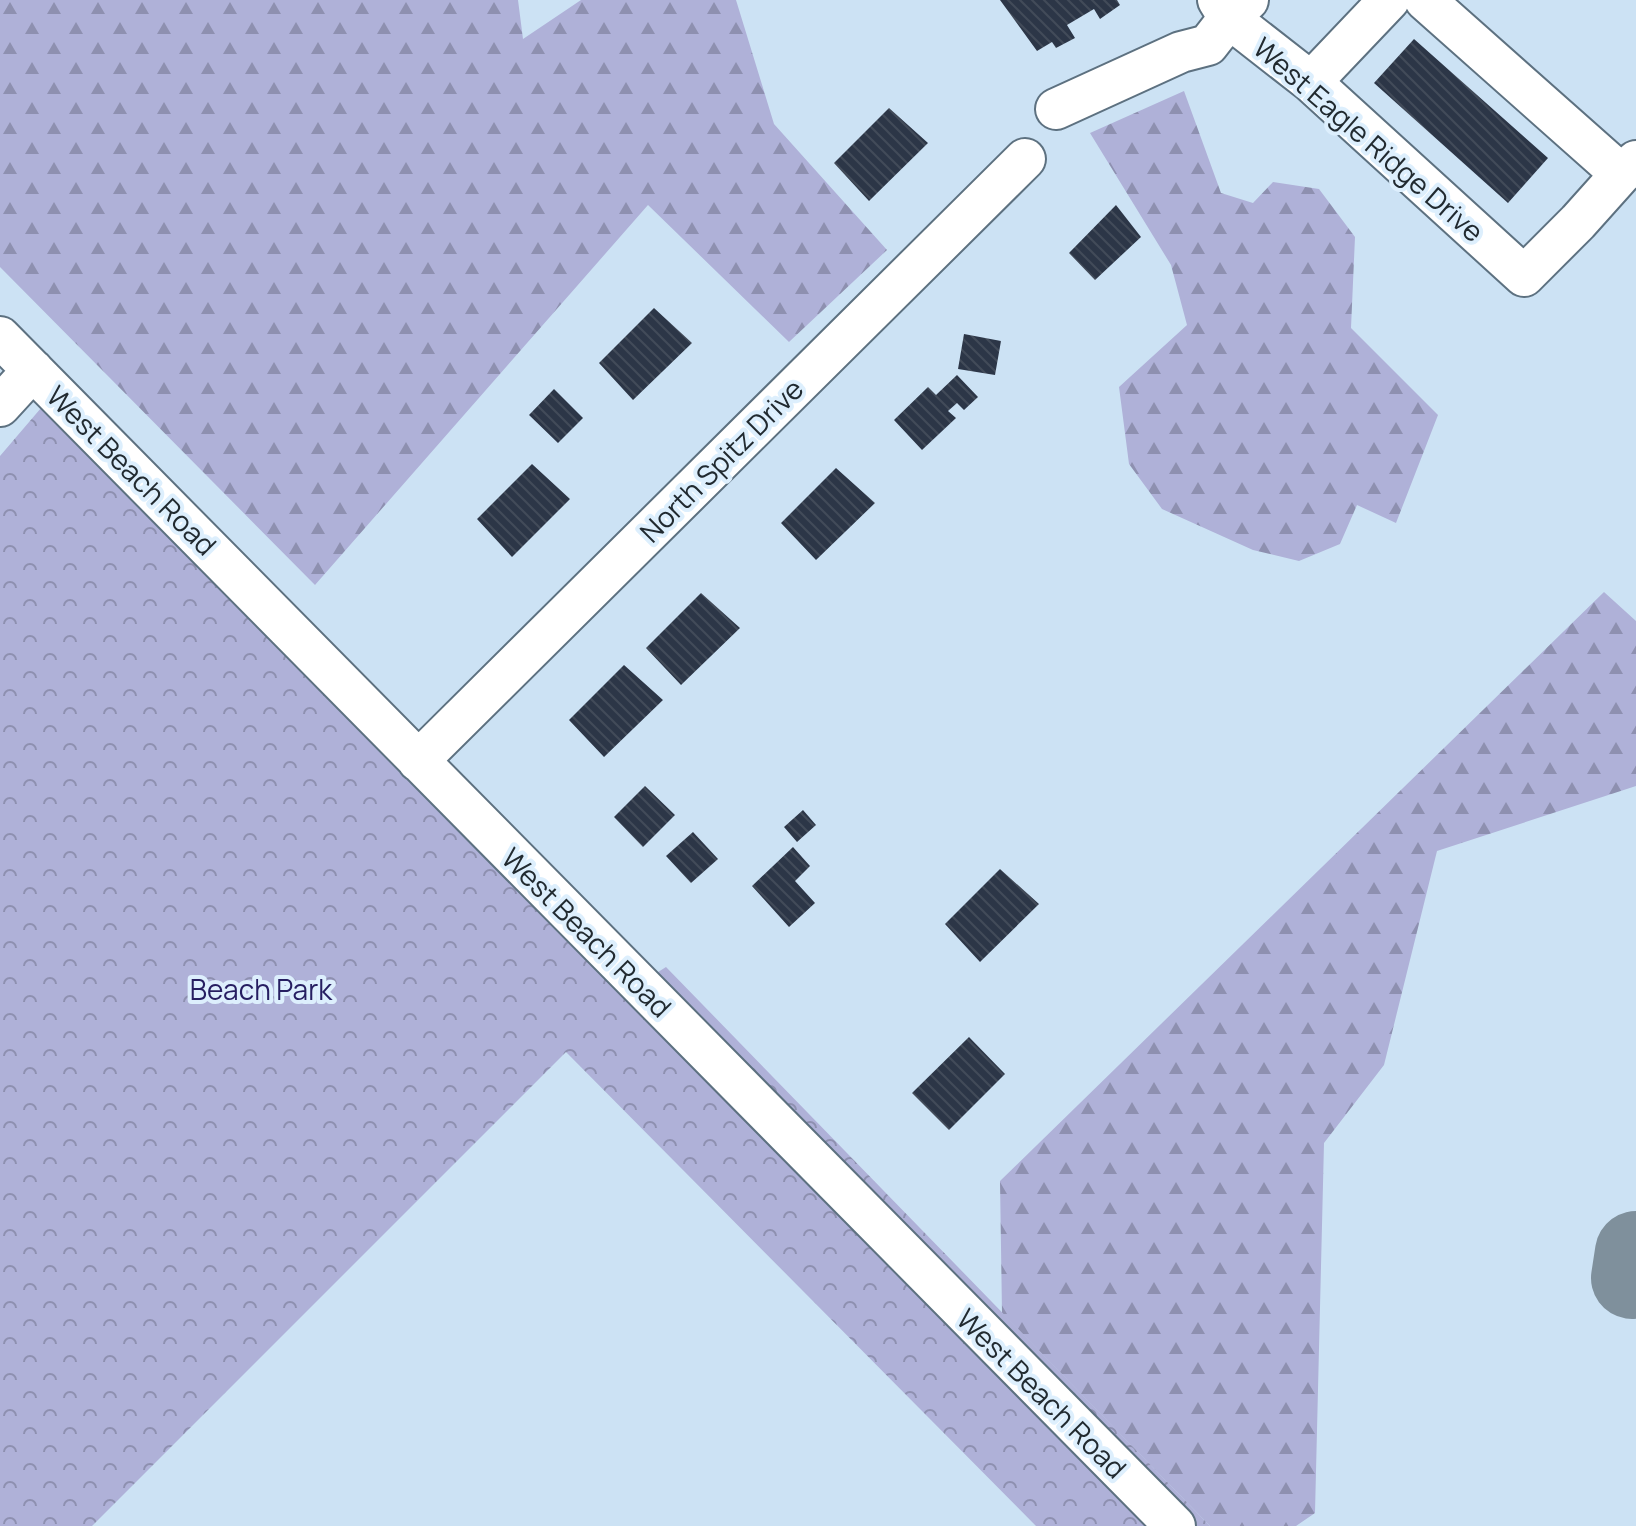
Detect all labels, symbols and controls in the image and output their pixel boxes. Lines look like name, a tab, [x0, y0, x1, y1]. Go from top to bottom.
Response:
street label: West Eagle Ridge Drive	[1246, 28, 1492, 250]
street label: North Spitz Drive	[631, 370, 811, 550]
street label: West Beach Road	[39, 377, 225, 563]
street label: West Beach Road	[494, 839, 680, 1025]
park label: Beach Park	[190, 970, 333, 1008]
street label: West Beach Road	[949, 1300, 1135, 1486]

